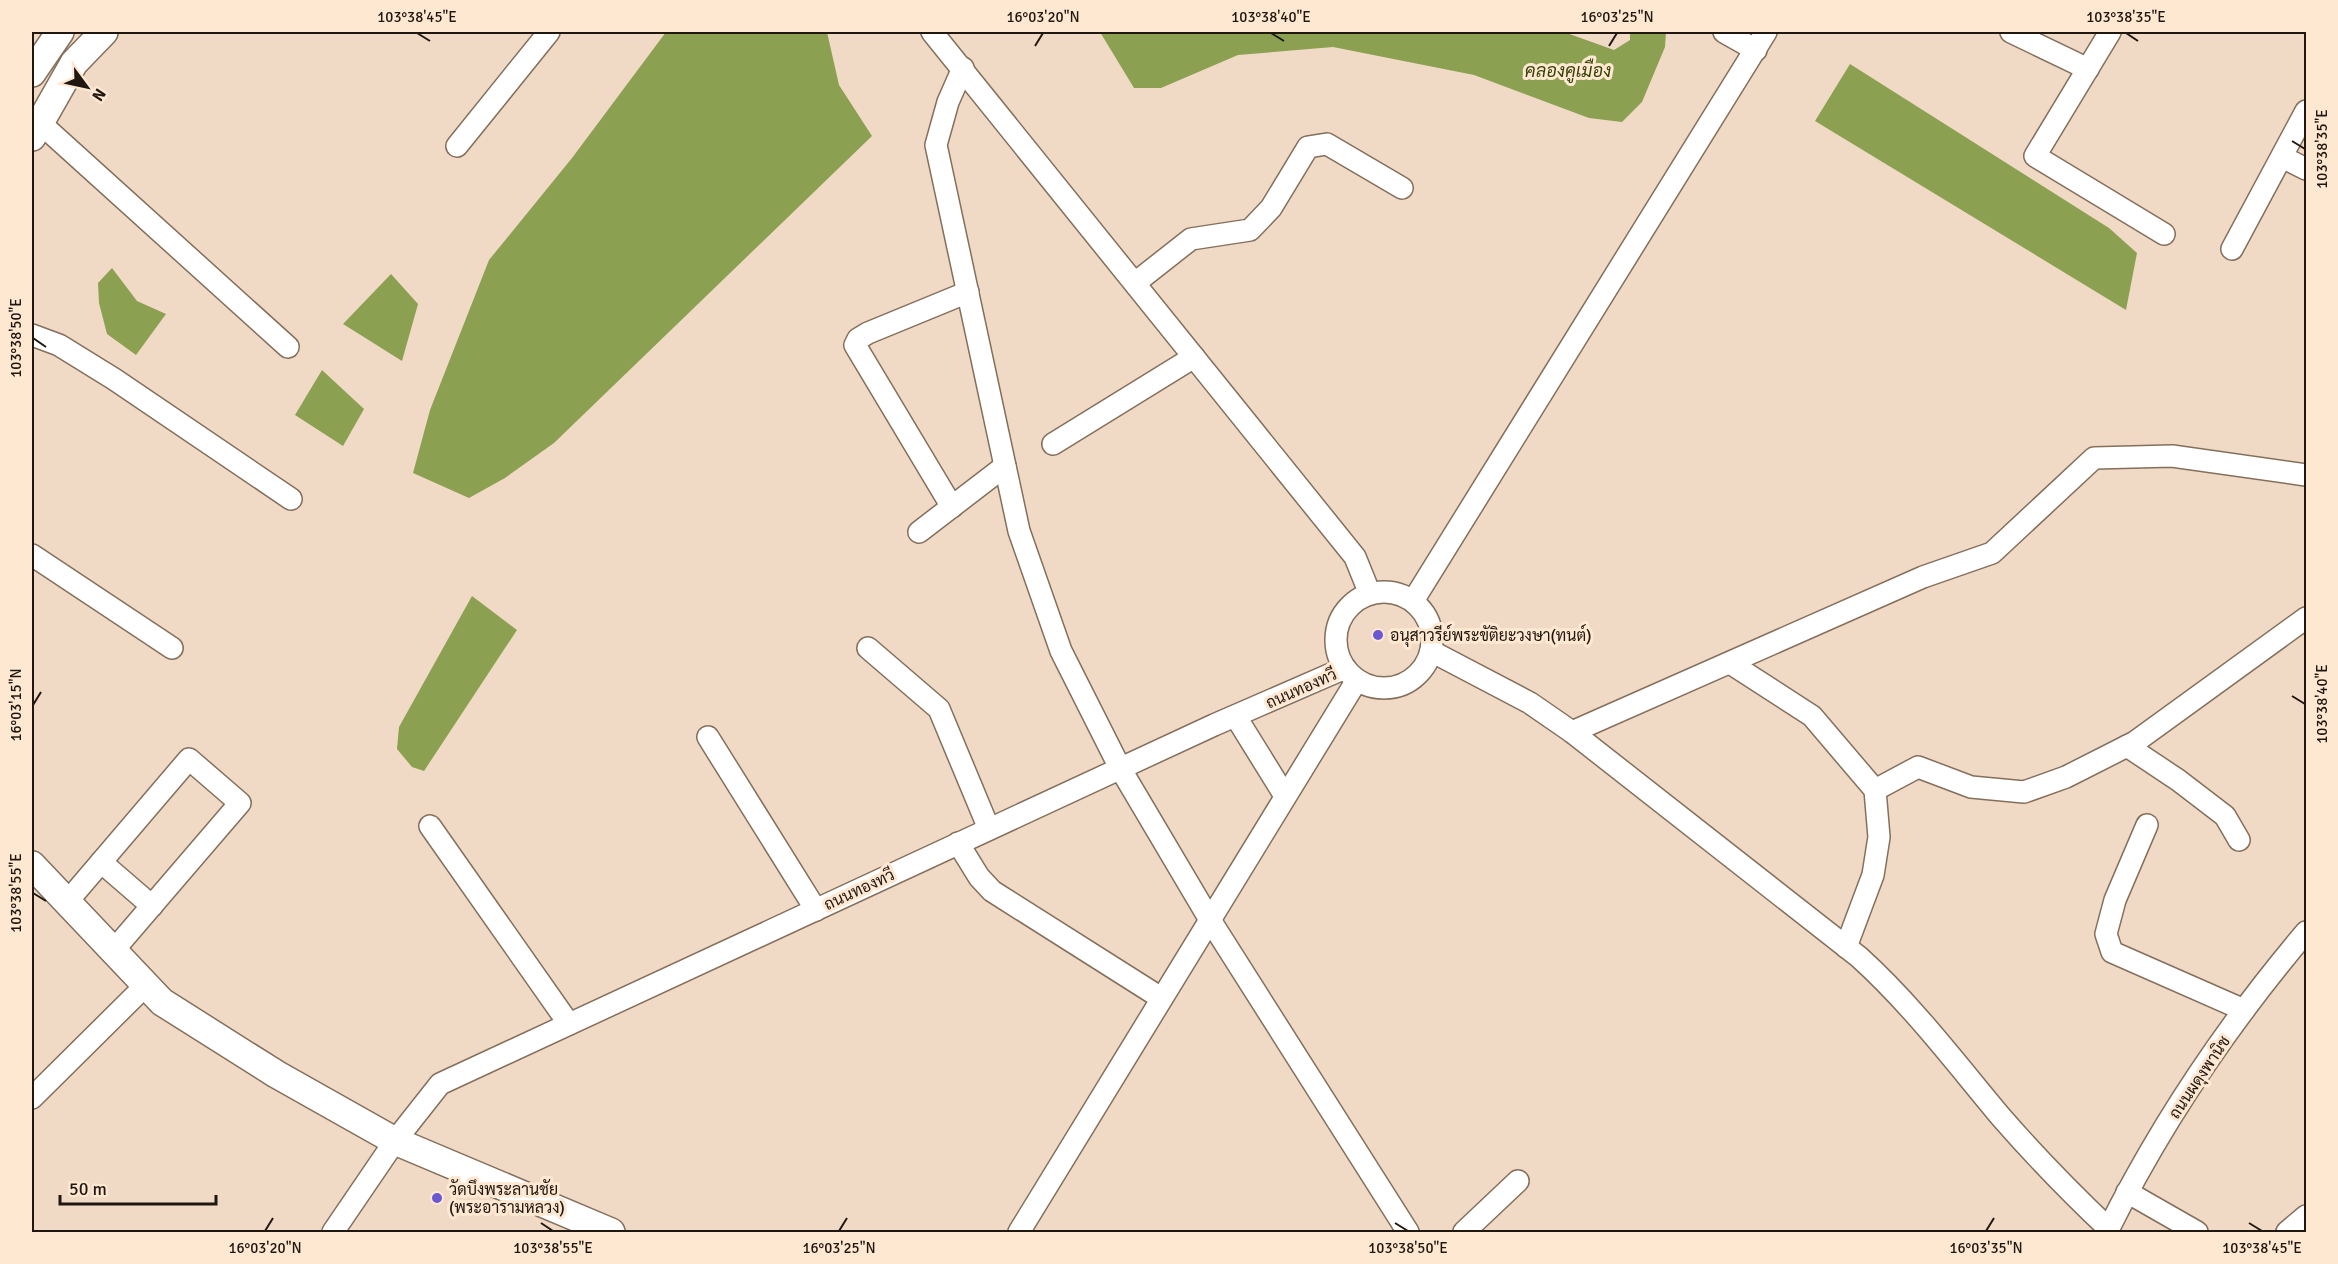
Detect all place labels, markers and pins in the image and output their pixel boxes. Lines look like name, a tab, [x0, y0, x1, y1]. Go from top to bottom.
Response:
place label: อนุสาวรีย์พระขัติยะวงษา(ทนต์)	[1390, 623, 1592, 647]
marker: อนุสาวรีย์พระขัติยะวงษา(ทนต์)	[1371, 628, 1385, 642]
place label: วัดบึงพระลานชัย (พระอารามหลวง)	[449, 1179, 565, 1218]
marker: วัดบึงพระลานชัย (พระอารามหลวง)	[430, 1191, 444, 1205]

